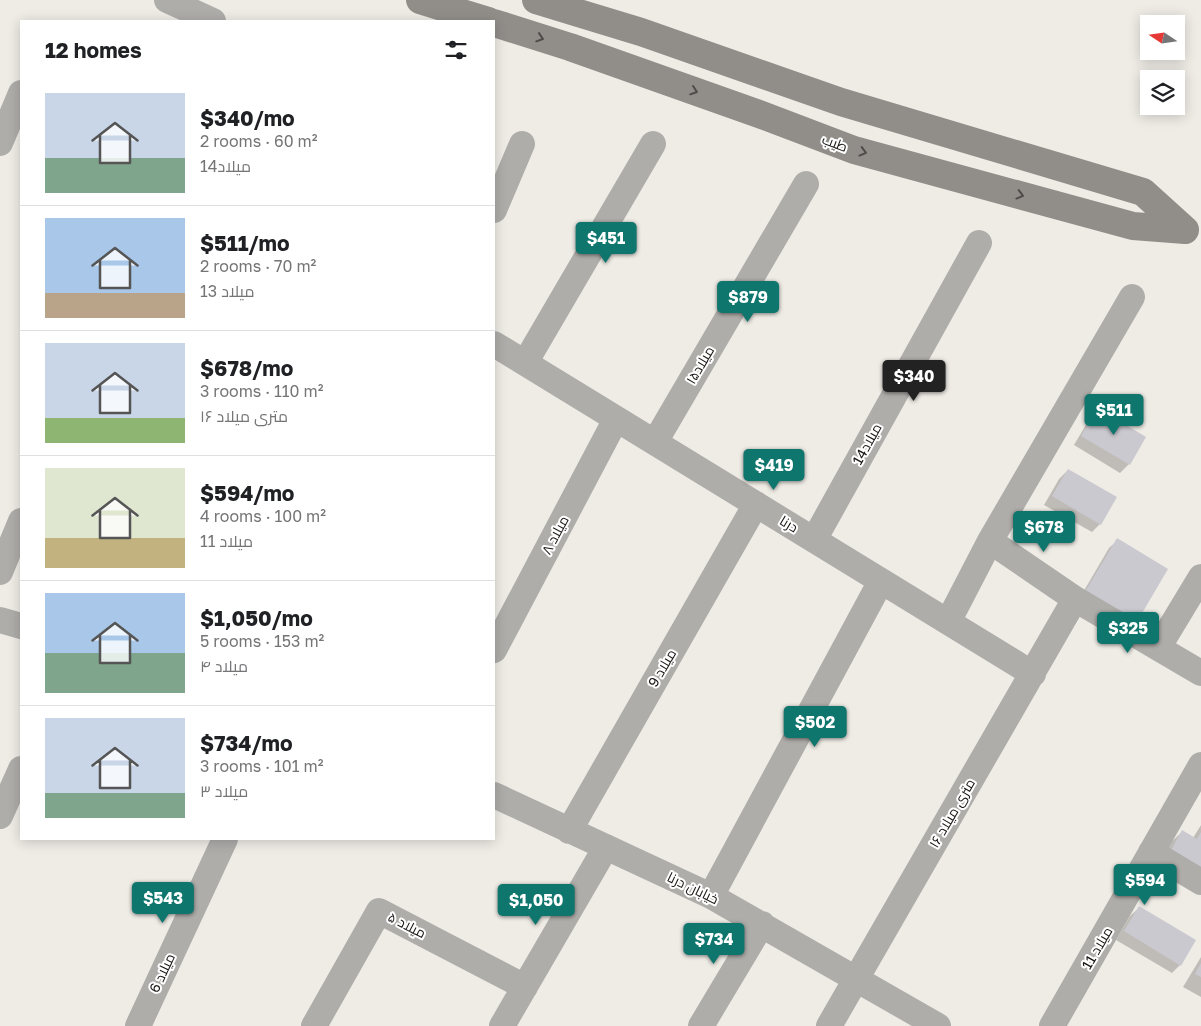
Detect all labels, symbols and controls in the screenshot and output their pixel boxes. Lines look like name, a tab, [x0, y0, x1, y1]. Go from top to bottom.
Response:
north arrow	[1140, 15, 1185, 60]
map controls	[1140, 15, 1185, 115]
one-way arrow	[536, 32, 544, 42]
icon: filters	[442, 36, 470, 64]
text: 12 homes	[45, 37, 142, 63]
button: layers	[1140, 70, 1185, 115]
one-way arrow	[689, 85, 697, 95]
text: $340/mo	[200, 105, 295, 131]
icon: home	[85, 113, 145, 173]
street label: طیب	[820, 130, 850, 155]
text: 2 rooms · 60 m²	[200, 131, 318, 151]
one-way arrow	[859, 146, 867, 157]
text: میلاد14	[200, 156, 251, 176]
one-way arrow	[1015, 189, 1024, 200]
pin: $451	[576, 222, 636, 264]
text: $451	[587, 228, 625, 248]
text: $511/mo	[200, 230, 290, 256]
icon: home	[85, 238, 145, 298]
text: 2 rooms · 70 m²	[200, 256, 316, 276]
pin: $879	[718, 280, 778, 323]
text: میلاد 13	[200, 281, 255, 301]
text: $879	[728, 287, 768, 307]
street label: میلاد۱۵	[682, 343, 717, 387]
text: $678/mo	[200, 355, 293, 381]
pin: $340	[884, 360, 944, 402]
icon: home	[85, 363, 145, 423]
text: $340	[894, 366, 934, 386]
text: 3 rooms · 110 m²	[200, 381, 323, 401]
pin: $511	[1084, 394, 1144, 436]
text: $511	[1096, 400, 1132, 420]
text: ۱۶ متری میلاد	[200, 406, 288, 426]
street label: میلاد14	[848, 420, 885, 467]
pin: $419	[744, 448, 804, 491]
text: $419	[754, 455, 794, 475]
text: $594/mo	[200, 480, 294, 506]
icon: home	[85, 488, 145, 548]
text: 4 rooms · 100 m²	[200, 506, 326, 526]
pin: $678	[1014, 510, 1074, 553]
street label: میلاد ۸	[537, 512, 572, 557]
street label: درنا	[777, 512, 801, 536]
text: $678	[1024, 517, 1064, 537]
text: میلاد 11	[200, 531, 253, 551]
text: $1,050/mo	[200, 605, 313, 631]
pin: $325	[1098, 612, 1158, 654]
icon: home	[85, 613, 145, 673]
text: $325	[1108, 618, 1148, 638]
text: 5 rooms · 153 m²	[200, 631, 324, 651]
street label: میلاد 9	[644, 646, 679, 690]
text: میلاد ۴	[200, 656, 248, 676]
pin: $502	[785, 706, 845, 748]
text: $502	[795, 712, 835, 732]
text: $734/mo	[200, 730, 293, 756]
icon: home	[85, 738, 145, 798]
text: 3 rooms · 101 m²	[200, 756, 323, 776]
street label: ۱۶ متری میلاد	[925, 775, 978, 850]
text: میلاد ۳	[200, 781, 248, 801]
pin: $594	[1115, 864, 1175, 906]
street label: خیابان درنا	[665, 868, 722, 907]
text: $594	[1125, 870, 1165, 890]
pin: $543	[133, 882, 193, 924]
pin: $1,050	[495, 884, 577, 926]
text: $543	[143, 888, 183, 908]
text: $1,050	[509, 890, 563, 910]
street label: میلاد ۵	[385, 908, 429, 941]
pin: $734	[684, 922, 744, 965]
street label: میلاد 11	[1078, 923, 1116, 972]
text: $734	[694, 929, 734, 949]
street label: میلاد 6	[145, 951, 178, 995]

